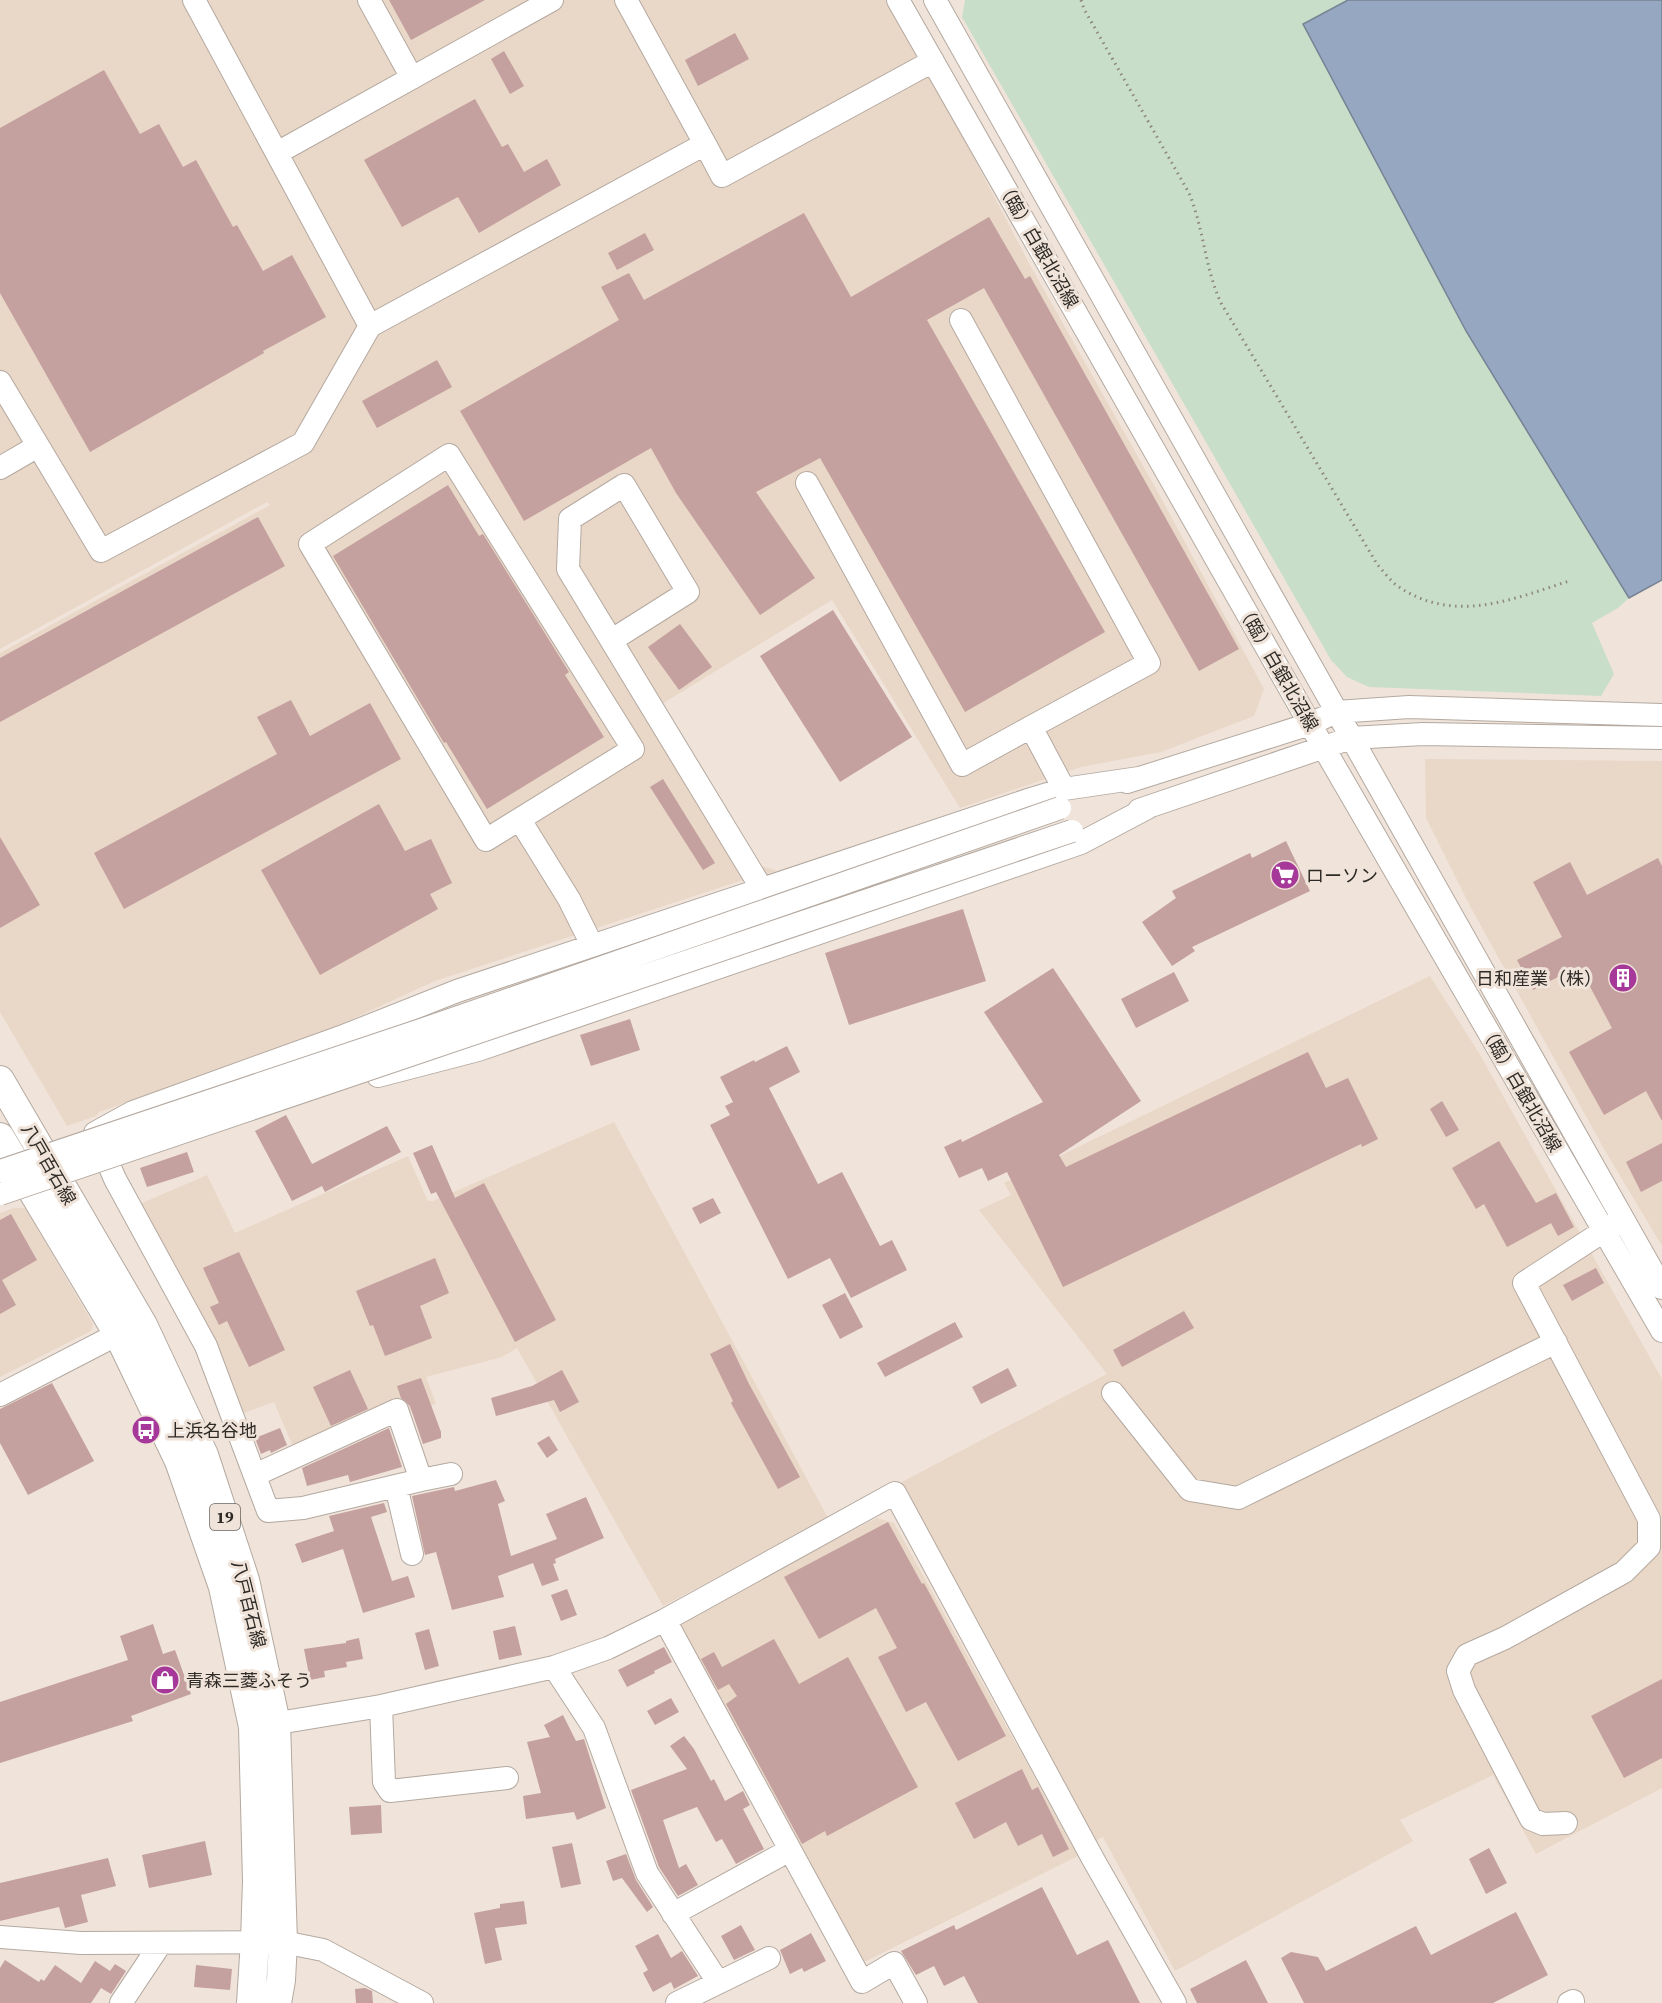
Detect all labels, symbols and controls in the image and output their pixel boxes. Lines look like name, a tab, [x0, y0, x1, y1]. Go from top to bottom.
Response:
street label: （臨）白銀北沼線	[991, 175, 1085, 313]
street label: （臨）白銀北沼線	[1231, 598, 1325, 736]
supermarket icon: ローソン	[1269, 859, 1301, 891]
place label: ローソン	[1306, 863, 1378, 888]
building icon: 日和産業（株）	[1607, 962, 1639, 994]
place label: 日和産業（株）	[1476, 966, 1602, 991]
street label: （臨）白銀北沼線	[1474, 1019, 1568, 1157]
street label: 八戸百石線	[16, 1119, 82, 1209]
bus stop icon: 上浜名谷地	[130, 1414, 162, 1446]
place label: 上浜名谷地	[167, 1418, 257, 1443]
road number: 19	[210, 1504, 240, 1530]
street label: 八戸百石線	[226, 1557, 272, 1651]
shop icon: 青森三菱ふそう	[149, 1664, 181, 1696]
place label: 青森三菱ふそう	[186, 1668, 312, 1693]

